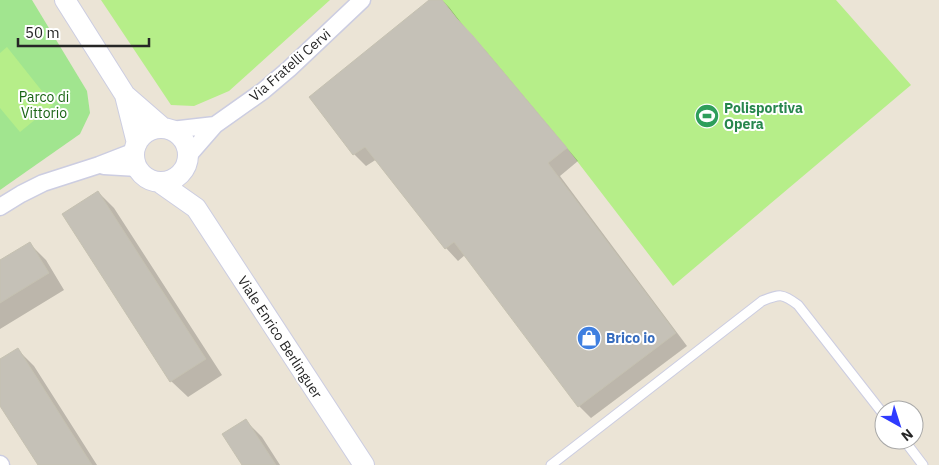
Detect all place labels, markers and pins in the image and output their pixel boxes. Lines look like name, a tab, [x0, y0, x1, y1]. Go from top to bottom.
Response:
place label: Polisportiva Opera	[724, 99, 803, 133]
sports icon: Polisportiva Opera	[694, 103, 720, 129]
shop icon: Brico io	[576, 325, 602, 351]
place label: Brico io	[606, 329, 655, 347]

